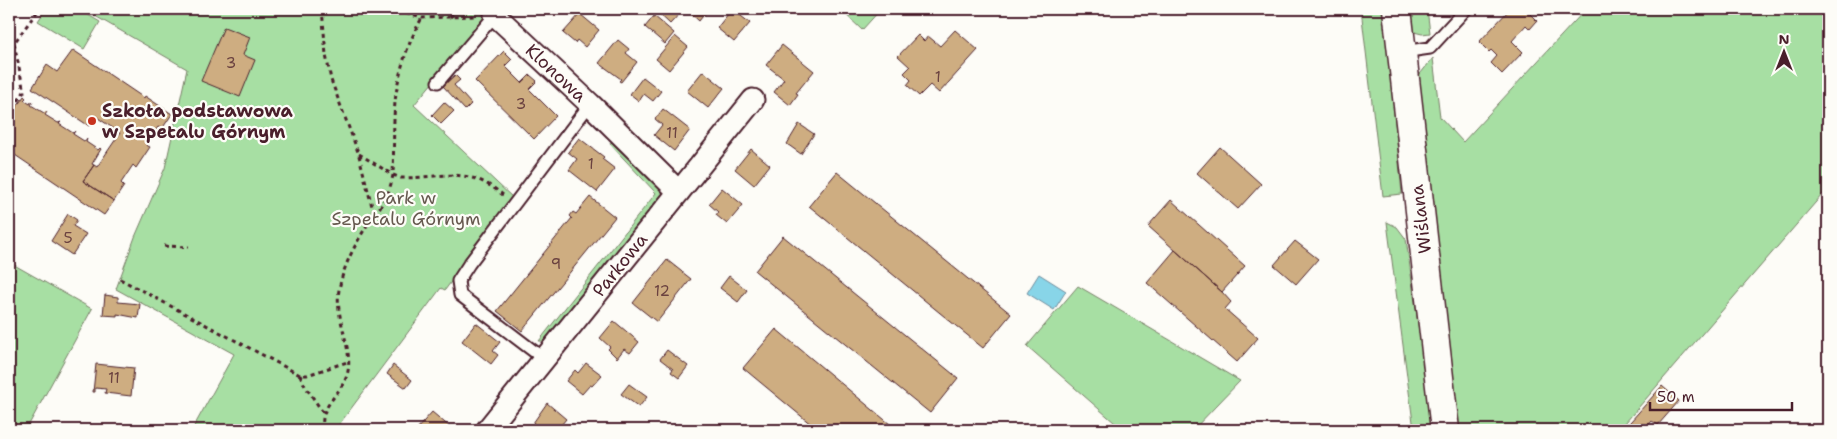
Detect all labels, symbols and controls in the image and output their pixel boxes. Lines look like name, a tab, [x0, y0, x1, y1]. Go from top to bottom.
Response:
north arrow	[1760, 28, 1810, 78]
text: N	[1778, 30, 1790, 48]
street label: Klonowa	[520, 38, 592, 108]
house number: 3	[226, 53, 236, 73]
house number: 1	[935, 67, 941, 87]
house number: 3	[516, 94, 526, 114]
place label: Szkoła podstawowa w Szpetalu Górnym	[102, 99, 294, 144]
marker: Szkoła podstawowa w Szpetalu Górnym	[86, 115, 98, 127]
house number: 11	[666, 123, 678, 143]
house number: 1	[588, 154, 594, 174]
street label: Wiślana	[1405, 183, 1437, 255]
park label: Park w Szpetalu Górnym	[331, 186, 481, 231]
house number: 5	[63, 228, 73, 248]
street label: Parkowa	[587, 228, 653, 302]
house number: 9	[551, 254, 561, 274]
house number: 12	[654, 281, 670, 301]
house number: 11	[108, 368, 120, 388]
scale bar	[1650, 379, 1792, 411]
text: 50 m	[1657, 387, 1695, 407]

